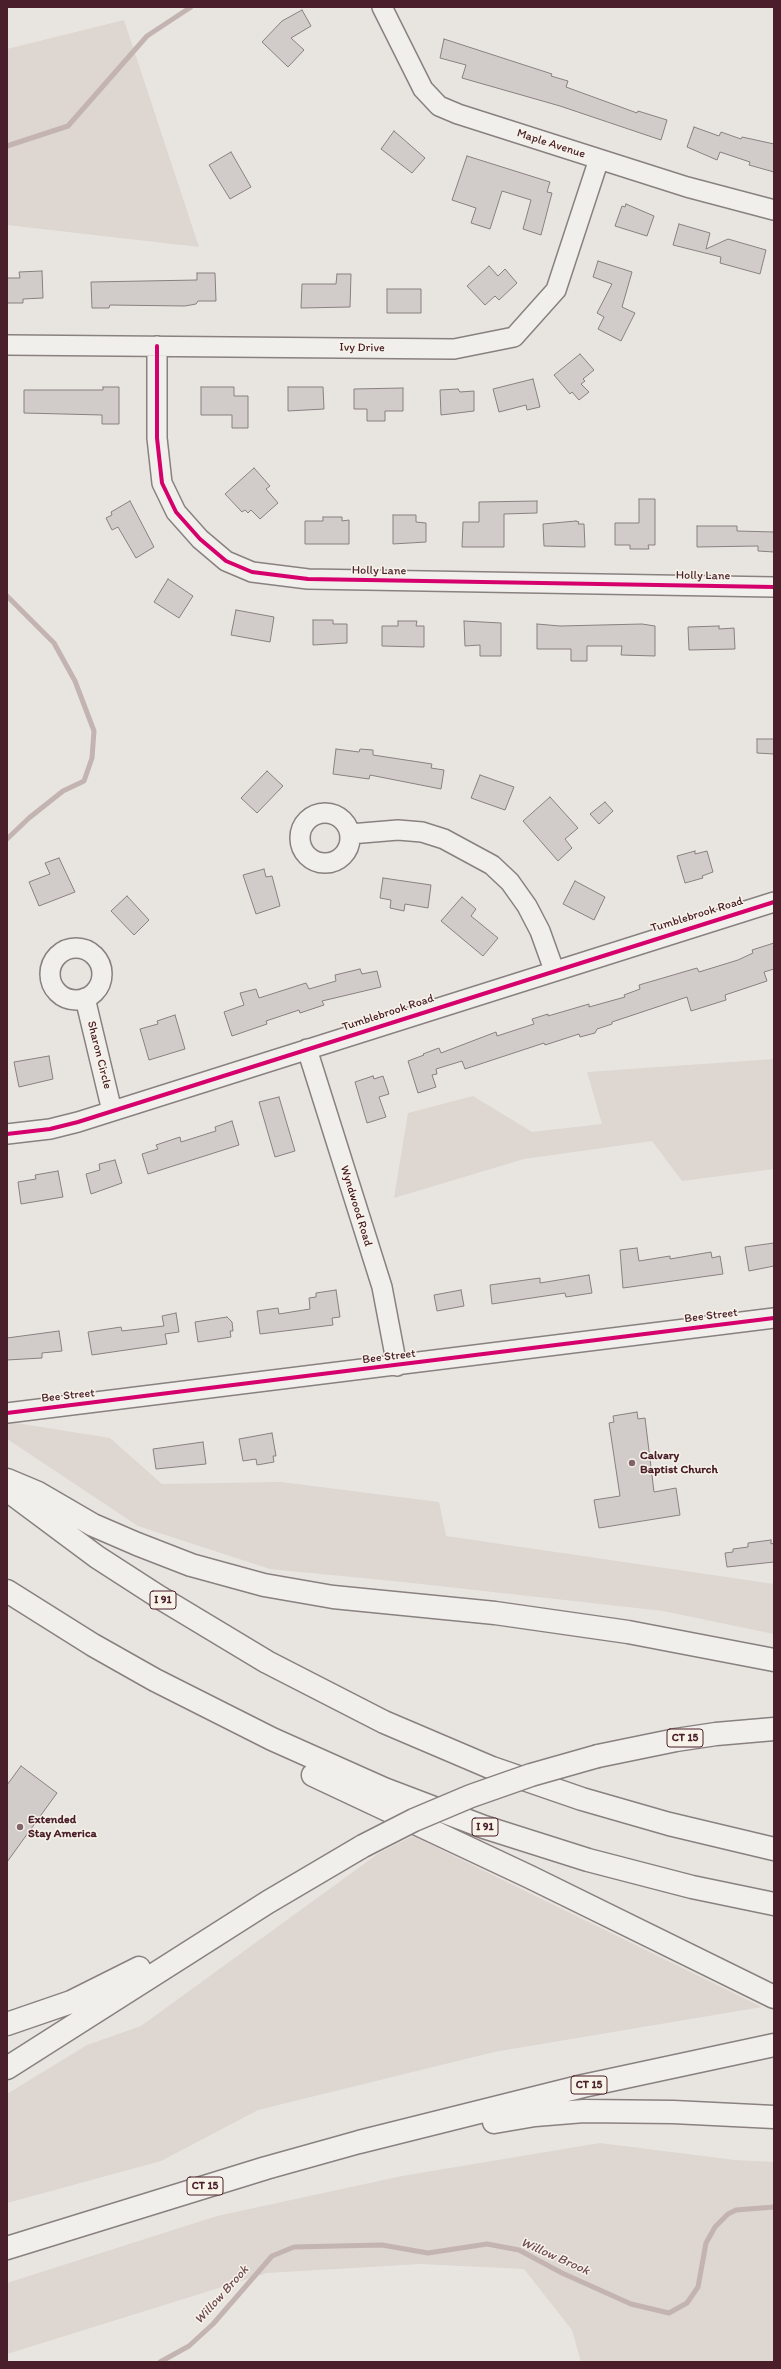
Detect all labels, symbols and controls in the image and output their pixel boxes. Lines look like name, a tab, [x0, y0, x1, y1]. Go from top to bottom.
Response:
street label: Maple Avenue	[515, 126, 587, 162]
street label: Ivy Drive	[339, 340, 385, 356]
street label: Holly Lane	[352, 563, 406, 579]
street label: Holly Lane	[676, 568, 730, 584]
street label: Tumblebrook Road	[649, 894, 745, 936]
street label: Tumblebrook Road	[340, 991, 436, 1035]
street label: Sharon Circle	[84, 1019, 114, 1091]
street label: Wyndwood Road	[337, 1164, 375, 1248]
street label: Bee Street	[684, 1306, 738, 1326]
street label: Bee Street	[362, 1347, 416, 1367]
street label: Bee Street	[41, 1386, 95, 1406]
place label: Calvary Baptist Church	[640, 1449, 718, 1477]
marker: Calvary Baptist Church	[627, 1458, 637, 1468]
road number: I 91	[150, 1591, 176, 1609]
road number: CT 15	[667, 1729, 703, 1747]
place label: Extended Stay America	[28, 1813, 97, 1841]
road number: I 91	[472, 1818, 498, 1836]
marker: Extended Stay America	[15, 1822, 25, 1832]
road number: CT 15	[571, 2076, 607, 2094]
road number: CT 15	[187, 2177, 223, 2195]
water label: Willow Brook	[518, 2235, 592, 2279]
water label: Willow Brook	[192, 2262, 252, 2328]

